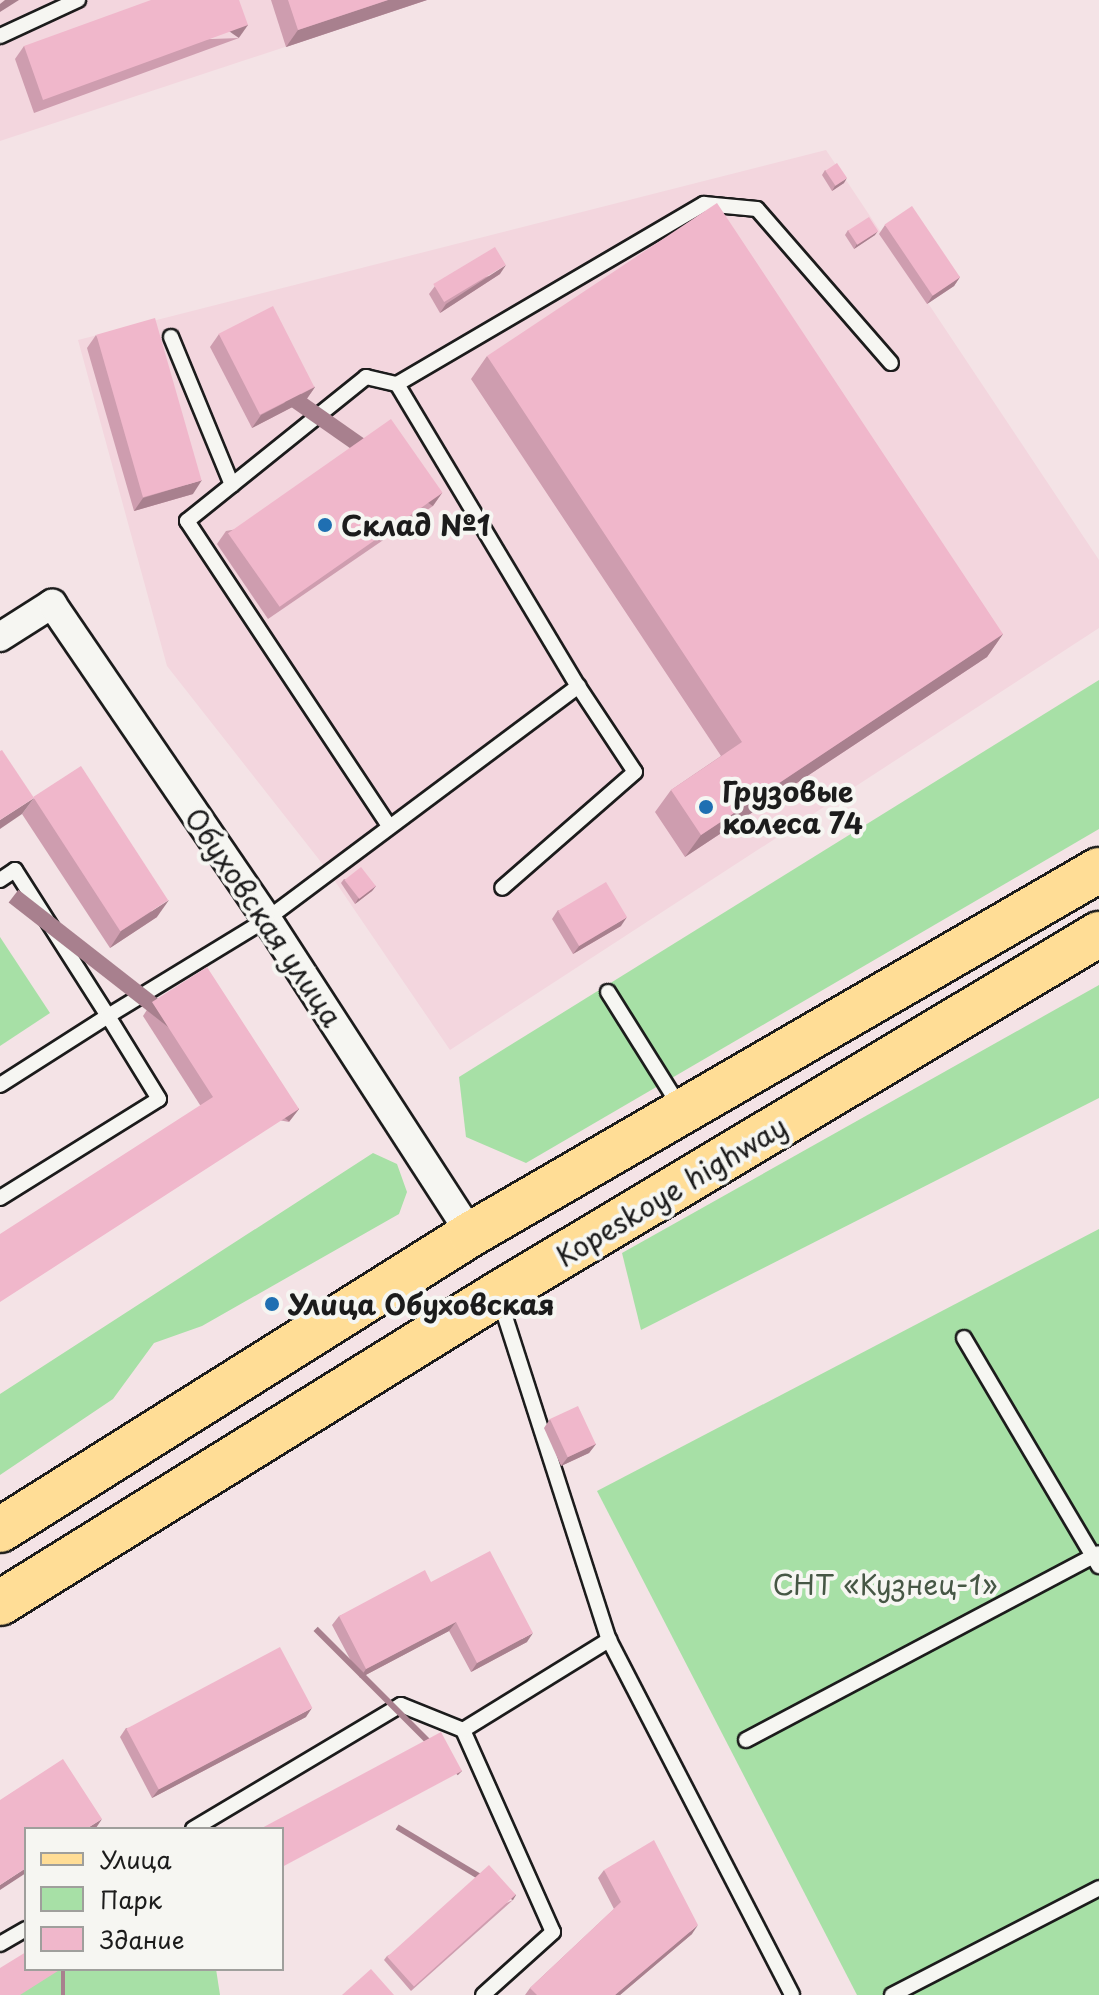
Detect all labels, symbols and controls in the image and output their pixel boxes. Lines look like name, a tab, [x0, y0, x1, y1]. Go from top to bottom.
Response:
place label: Склад №1	[341, 508, 490, 542]
marker: Склад №1	[316, 516, 334, 534]
place label: Грузовые колеса 74	[722, 774, 865, 840]
marker: Грузовые колеса 74	[697, 798, 715, 816]
street label: Обуховская улица	[178, 801, 350, 1033]
street label: Kopeskoye highway	[550, 1109, 792, 1273]
place label: Улица Обуховская	[288, 1287, 557, 1321]
marker: Улица Обуховская	[263, 1295, 281, 1313]
park label: СНТ «Кузнец-1»	[772, 1567, 998, 1601]
legend	[24, 1827, 284, 1971]
text: Улица	[100, 1841, 172, 1877]
text: Парк	[100, 1881, 162, 1917]
text: Здание	[100, 1921, 185, 1957]

